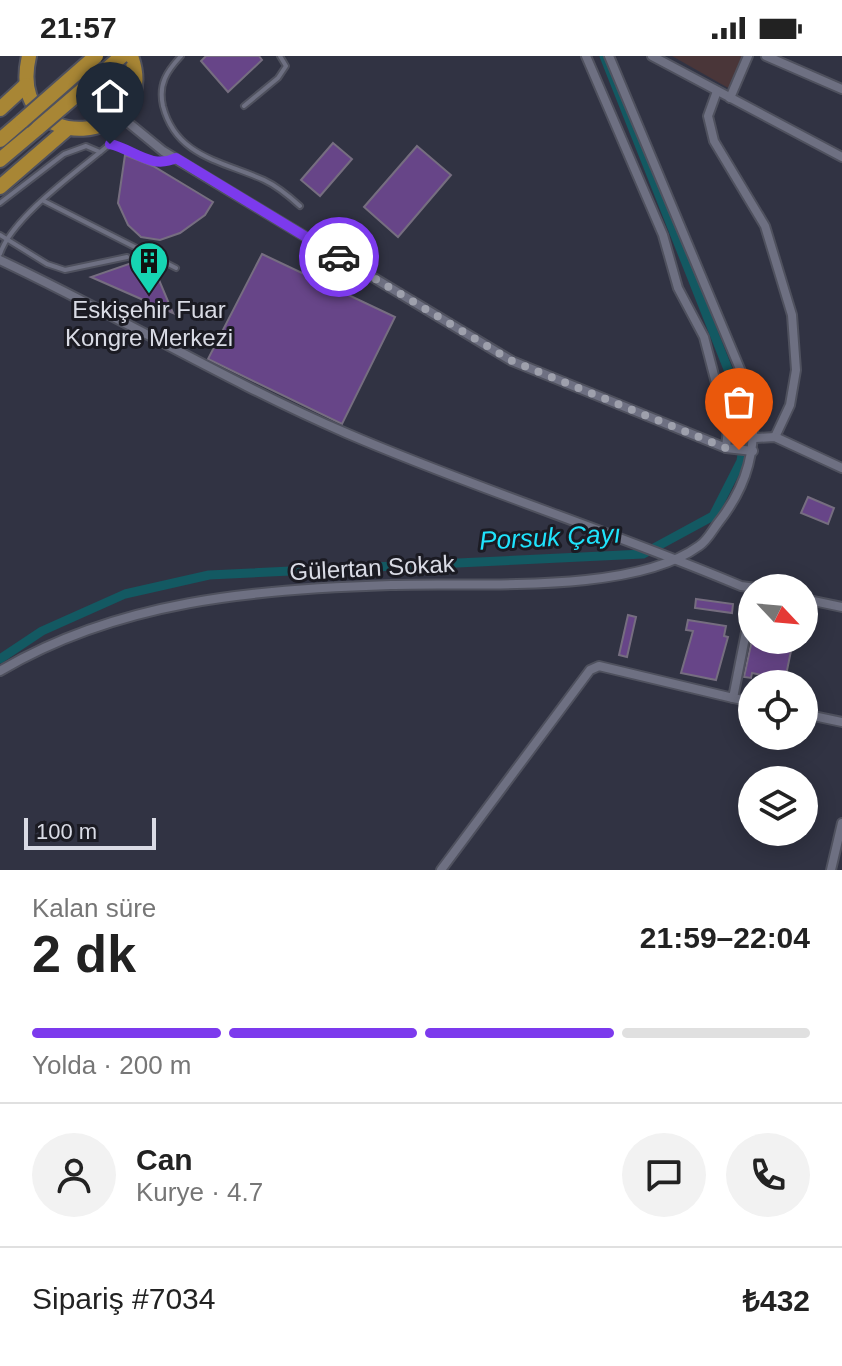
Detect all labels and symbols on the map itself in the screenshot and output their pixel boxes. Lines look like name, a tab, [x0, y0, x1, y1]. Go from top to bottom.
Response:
pin	[76, 62, 144, 144]
courier	[299, 217, 379, 297]
building icon: Eskişehir Fuar Kongre Merkezi	[128, 240, 170, 295]
place label: Eskişehir Fuar Kongre Merkezi	[65, 296, 233, 351]
pin	[705, 368, 773, 450]
water label: Porsuk Çayı	[479, 518, 621, 556]
street label: Gülertan Sokak	[289, 550, 456, 585]
north arrow	[738, 574, 818, 654]
scale bar	[24, 814, 156, 850]

